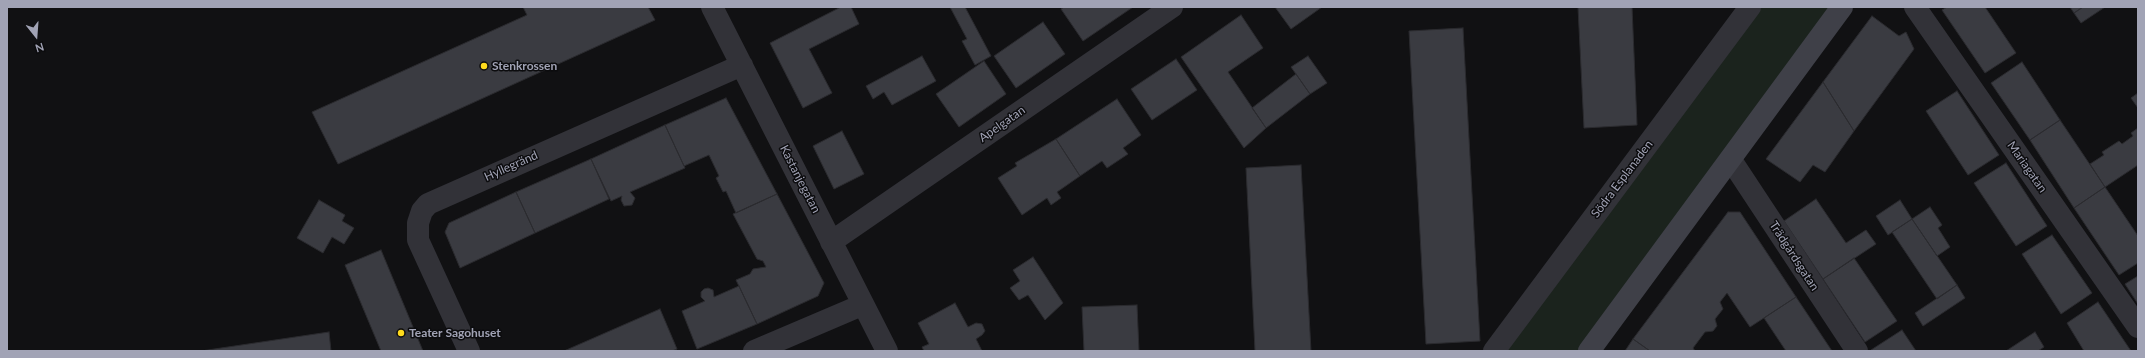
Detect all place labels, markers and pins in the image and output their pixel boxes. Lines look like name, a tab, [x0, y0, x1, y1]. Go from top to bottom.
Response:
place label: Stenkrossen	[492, 59, 557, 73]
marker: Stenkrossen	[479, 61, 489, 71]
place label: Teater Sagohuset	[409, 326, 501, 340]
marker: Teater Sagohuset	[396, 328, 406, 338]

